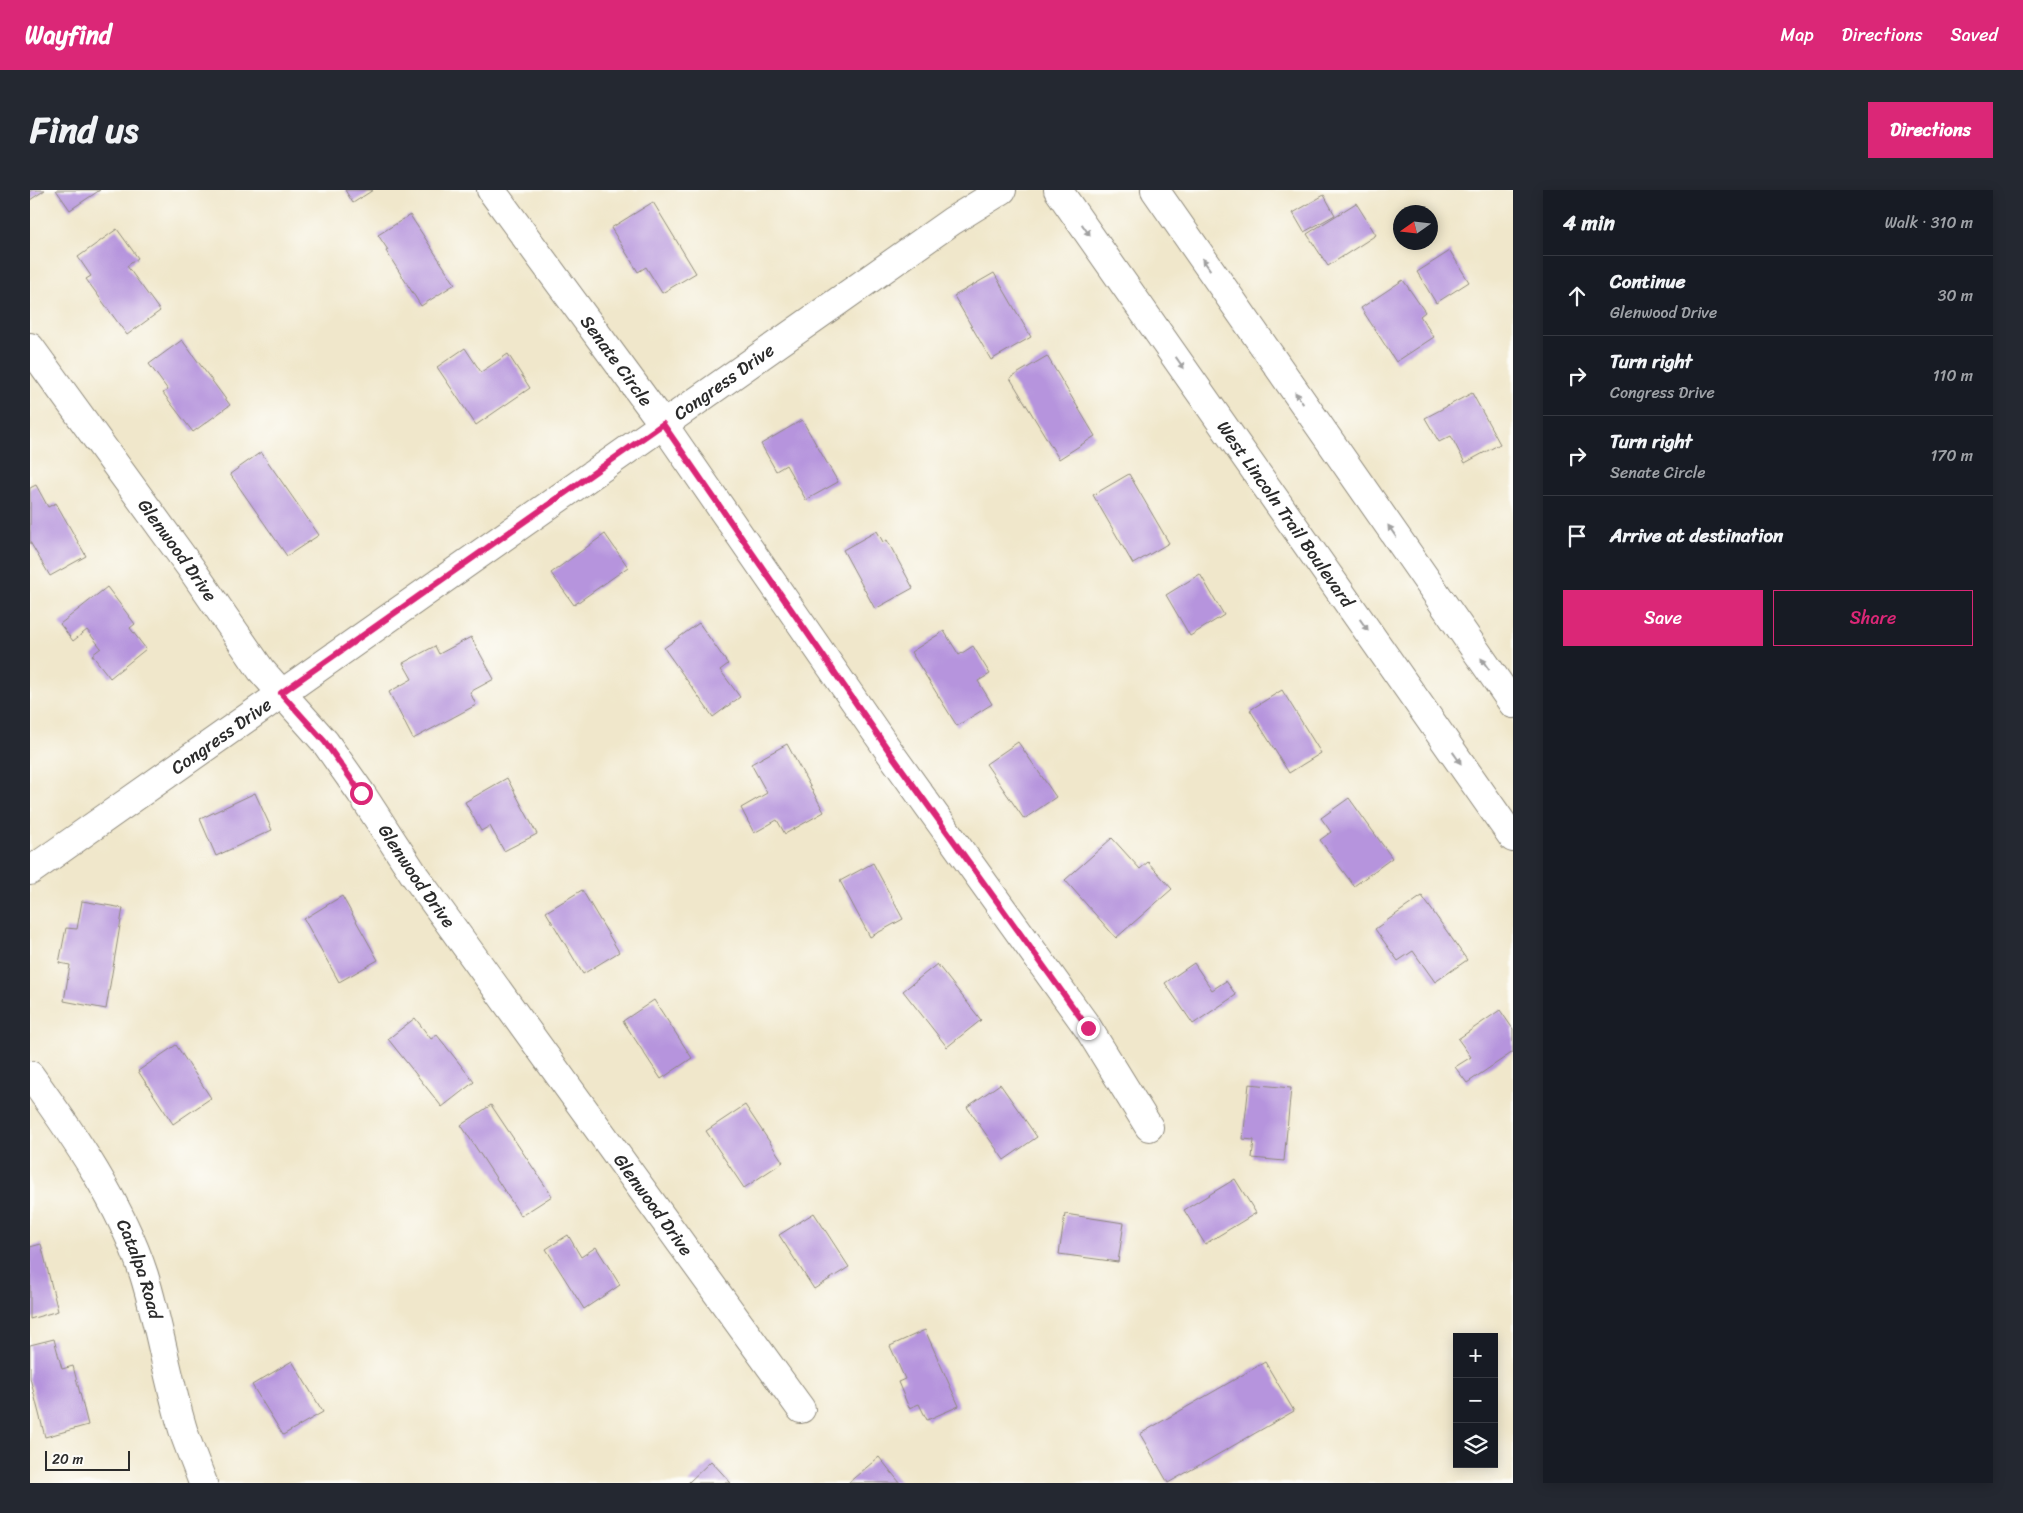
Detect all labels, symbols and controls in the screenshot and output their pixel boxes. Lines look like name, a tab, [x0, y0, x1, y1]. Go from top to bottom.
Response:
text: Wayfind	[25, 14, 111, 56]
text: Map	[1781, 19, 1814, 51]
text: Directions	[1842, 19, 1923, 51]
text: Saved	[1951, 19, 1998, 51]
text: Find us	[30, 99, 138, 161]
button: Directions	[1868, 102, 1993, 158]
text: 4 min	[1563, 204, 1615, 242]
north arrow	[1393, 205, 1438, 250]
text: Walk · 310 m	[1885, 208, 1973, 237]
one-way arrow	[1081, 223, 1091, 237]
one-way arrow	[1201, 257, 1211, 271]
text: Continue	[1610, 265, 1686, 298]
text: 30 m	[1938, 281, 1973, 310]
icon: ahead	[1563, 282, 1591, 310]
text: Glenwood Drive	[1610, 298, 1717, 327]
street label: Senate Circle	[572, 308, 661, 414]
street label: Congress Drive	[667, 335, 781, 429]
text: Turn right	[1610, 345, 1692, 378]
one-way arrow	[1175, 356, 1185, 370]
text: 110 m	[1933, 361, 1973, 390]
icon: right	[1563, 362, 1591, 390]
text: Congress Drive	[1610, 378, 1715, 407]
one-way arrow	[1294, 391, 1304, 404]
street label: West Lincoln Trail Boulevard	[1208, 414, 1364, 616]
text: Turn right	[1610, 425, 1692, 458]
text: 170 m	[1930, 441, 1973, 470]
icon: right	[1563, 442, 1591, 470]
text: Senate Circle	[1610, 458, 1706, 487]
street label: Glenwood Drive	[129, 492, 226, 609]
text: Arrive at destination	[1610, 519, 1783, 552]
icon: arrive	[1563, 522, 1591, 550]
one-way arrow	[1387, 524, 1397, 538]
button: Save	[1563, 590, 1763, 646]
button: Share	[1773, 590, 1973, 646]
one-way arrow	[1359, 618, 1369, 632]
one-way arrow	[1480, 657, 1490, 671]
street label: Congress Drive	[164, 689, 279, 783]
one-way arrow	[1452, 751, 1462, 765]
route start	[350, 782, 373, 805]
street label: Glenwood Drive	[369, 818, 464, 935]
route end	[1077, 1017, 1100, 1040]
street label: Glenwood Drive	[605, 1147, 702, 1263]
street label: Catalpa Road	[107, 1213, 172, 1324]
map controls	[1453, 1333, 1498, 1468]
button: +	[1453, 1333, 1498, 1378]
button: −	[1453, 1378, 1498, 1423]
button: layers	[1453, 1423, 1498, 1468]
text: 20 m	[52, 1447, 83, 1472]
scale bar	[45, 1448, 130, 1471]

